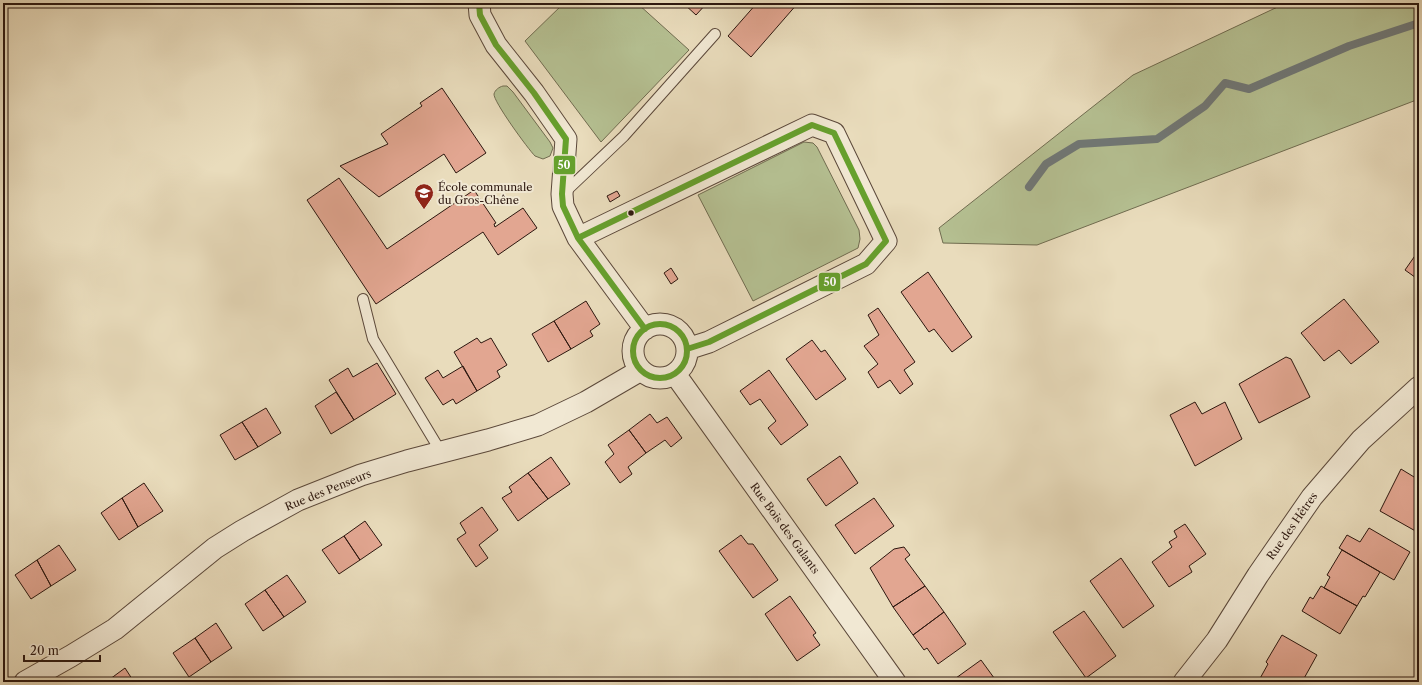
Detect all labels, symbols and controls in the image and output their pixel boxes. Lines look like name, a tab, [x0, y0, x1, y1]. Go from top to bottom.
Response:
line badge: 50	[553, 155, 576, 175]
text: 50	[557, 158, 571, 172]
place label: École communale du Gros-Chêne	[438, 180, 532, 207]
school or university icon: École communale du Gros-Chêne	[413, 182, 435, 210]
unlabelled marker	[626, 208, 636, 218]
line badge: 50	[818, 272, 841, 292]
text: 50	[823, 275, 837, 289]
street label: Rue des Penseurs	[283, 466, 373, 514]
street label: Rue Bois des Galants	[747, 480, 823, 576]
street label: Rue des Hêtres	[1264, 489, 1321, 562]
scale bar	[24, 637, 100, 663]
text: 20 m	[30, 643, 59, 658]

